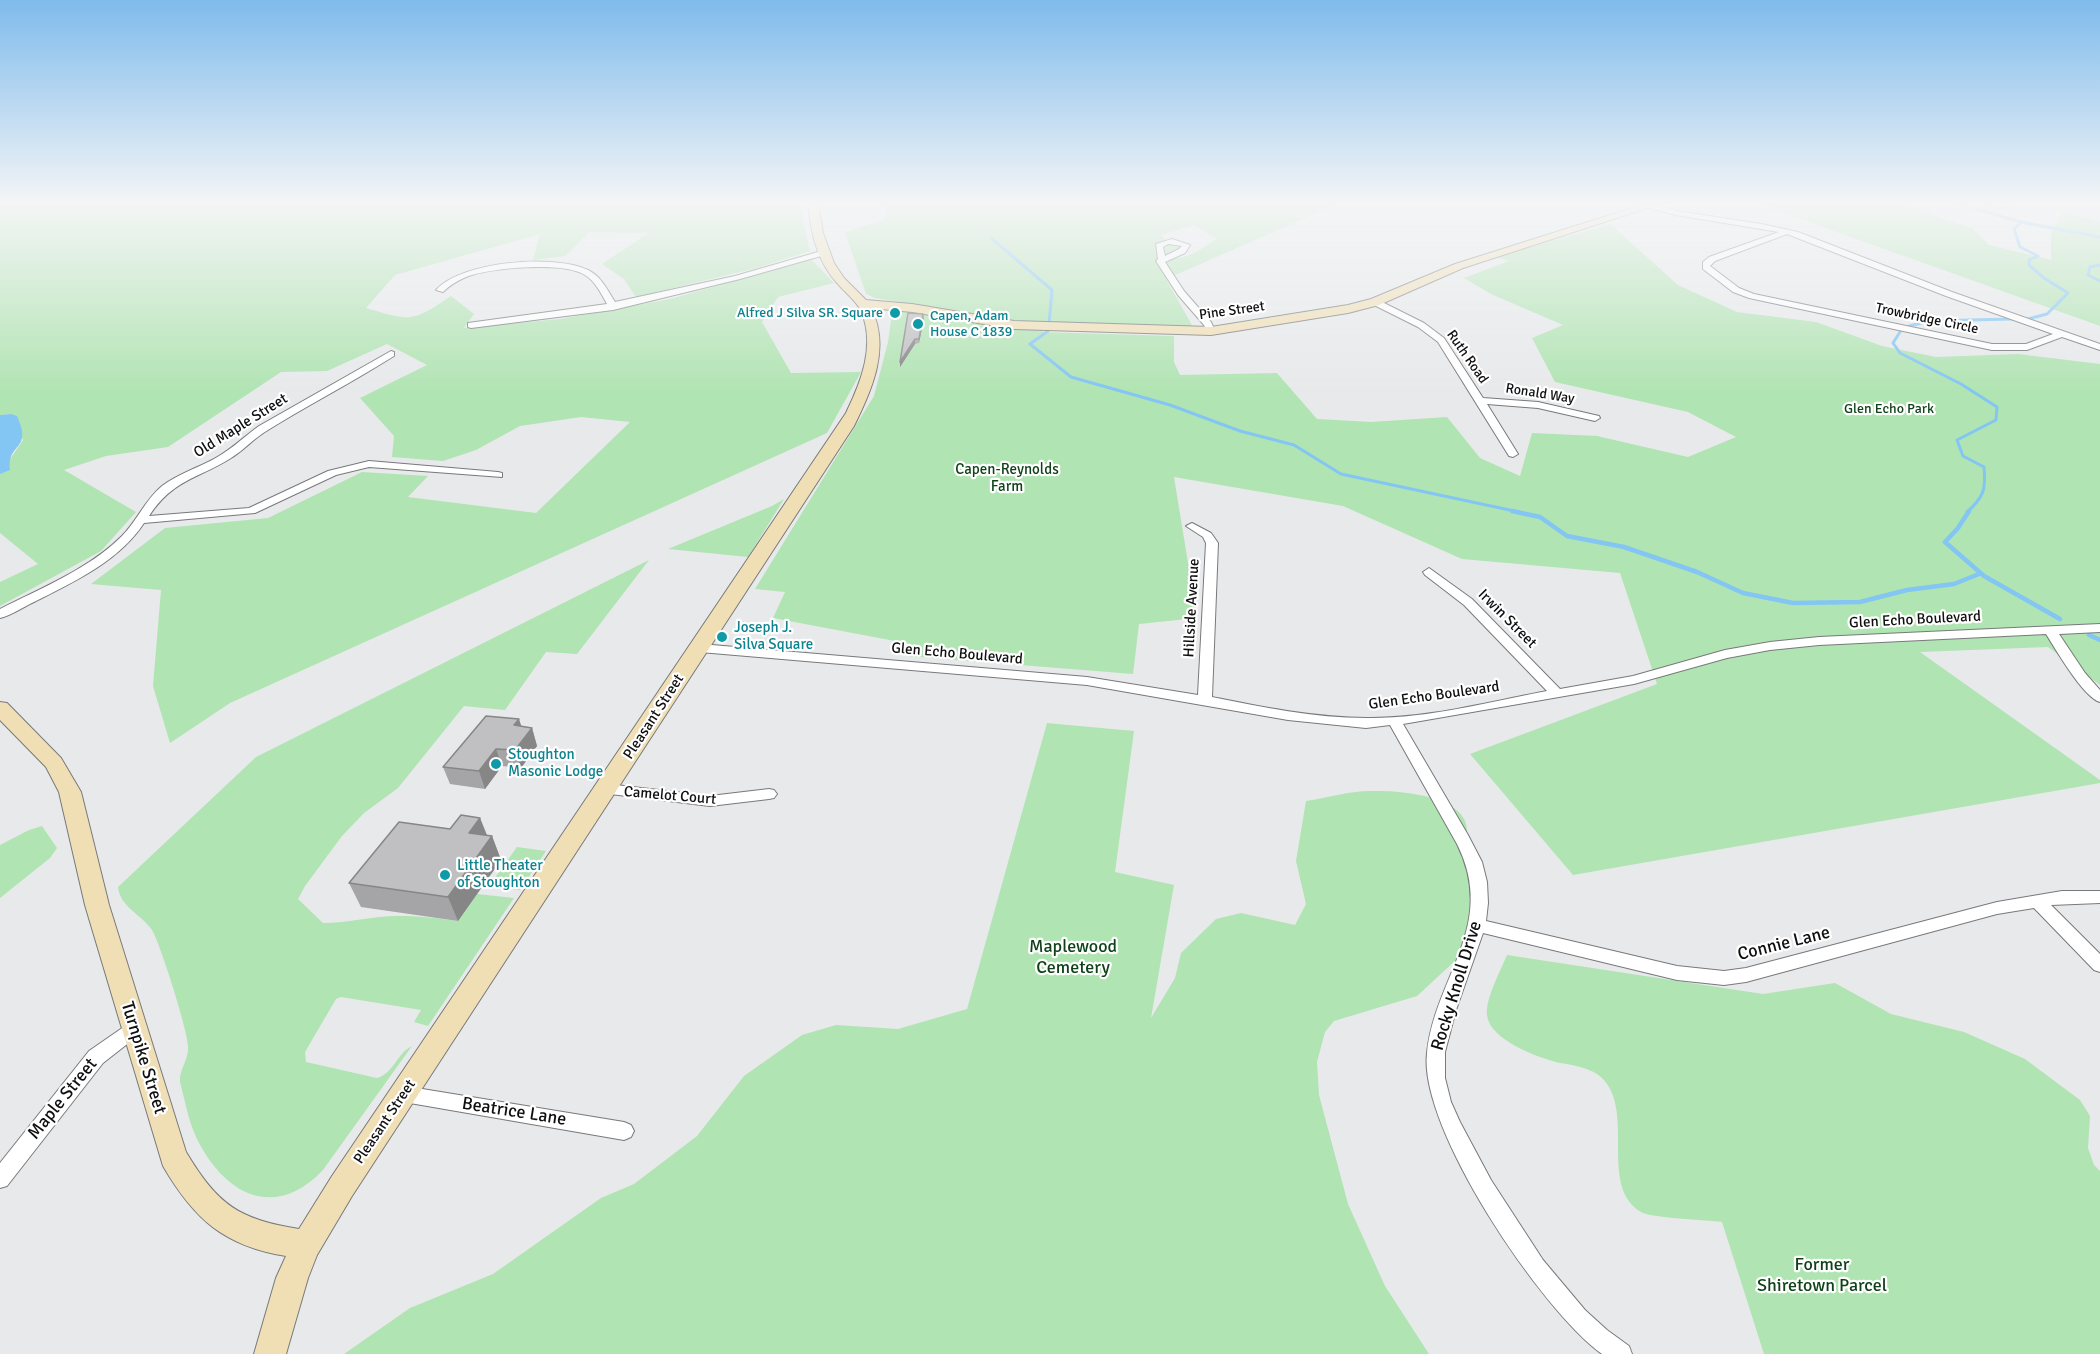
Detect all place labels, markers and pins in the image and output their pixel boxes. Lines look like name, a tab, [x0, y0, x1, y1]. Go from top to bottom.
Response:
place label: Alfred J Silva SR. Square	[737, 305, 883, 321]
marker: Alfred J Silva SR. Square	[888, 306, 902, 320]
place label: Capen, Adam House C 1839	[930, 308, 1012, 340]
marker: Capen, Adam House C 1839	[911, 317, 925, 331]
place label: Joseph J. Silva Square	[734, 619, 813, 654]
marker: Joseph J. Silva Square	[715, 630, 729, 644]
place label: Stoughton Masonic Lodge	[508, 746, 603, 781]
marker: Stoughton Masonic Lodge	[489, 757, 503, 771]
place label: Little Theater of Stoughton	[457, 857, 543, 892]
marker: Little Theater of Stoughton	[438, 868, 452, 882]

